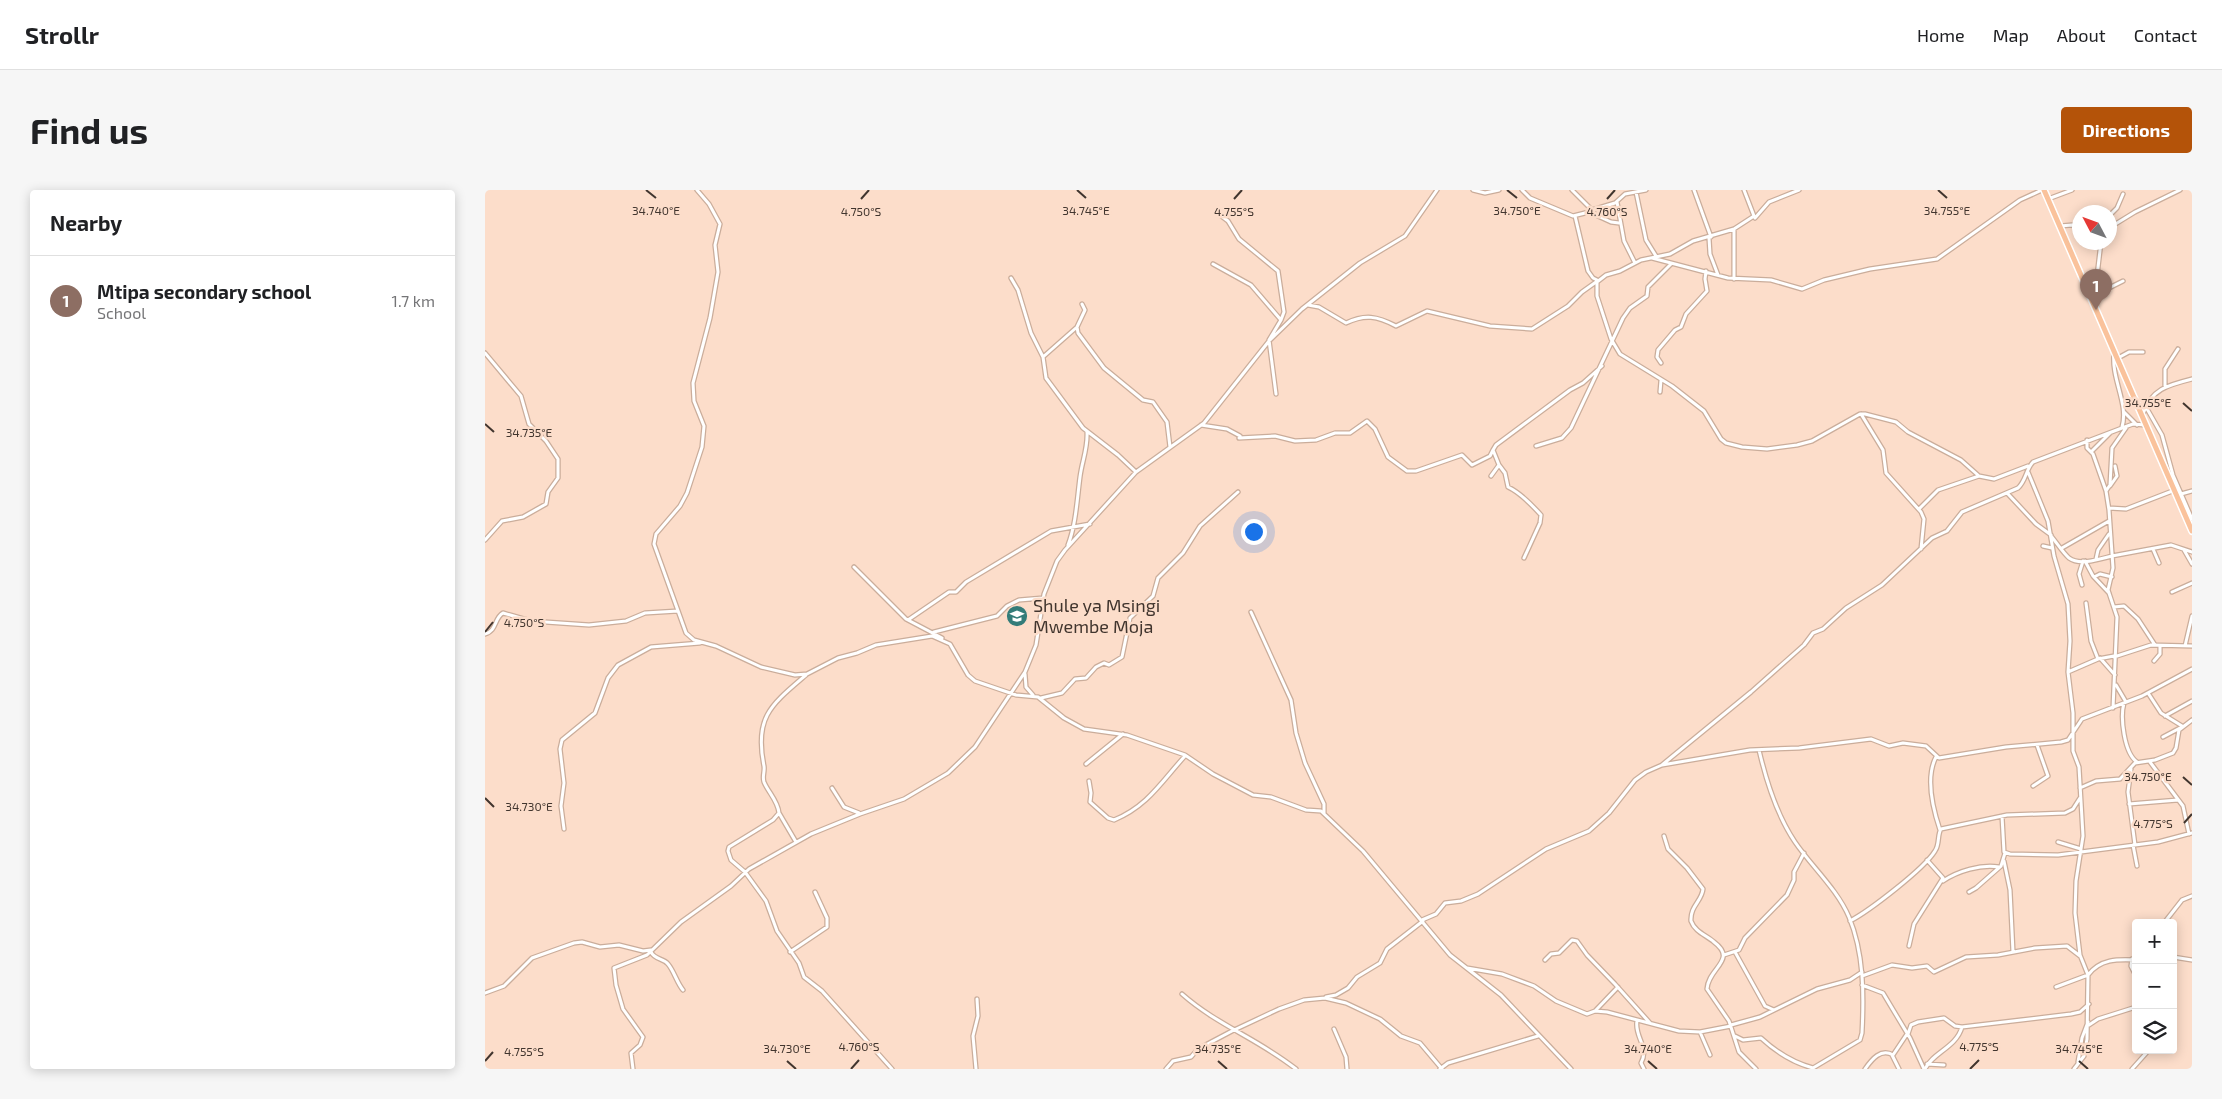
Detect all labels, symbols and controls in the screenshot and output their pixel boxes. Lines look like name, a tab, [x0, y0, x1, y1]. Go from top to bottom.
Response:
text: Strollr	[25, 20, 99, 49]
text: Home	[1917, 24, 1965, 46]
text: Map	[1993, 24, 2029, 46]
text: About	[2057, 24, 2106, 46]
text: Contact	[2134, 24, 2197, 46]
button: Directions	[2061, 107, 2192, 153]
text: Find us	[30, 109, 148, 151]
text: 34.740°E	[632, 203, 680, 217]
text: 34.745°E	[1062, 203, 1110, 217]
text: 34.750°E	[1493, 203, 1541, 217]
text: 34.755°E	[1924, 203, 1971, 217]
text: 4.750°S	[841, 204, 882, 218]
text: 4.755°S	[1214, 204, 1254, 218]
text: 4.760°S	[1586, 204, 1628, 218]
north arrow	[2072, 205, 2117, 250]
text: Nearby	[50, 210, 122, 235]
pin: 1	[2080, 269, 2112, 310]
text: Mtipa secondary school	[97, 280, 311, 303]
text: 1	[63, 291, 69, 310]
text: 1.7 km	[392, 291, 435, 310]
text: School	[97, 303, 146, 322]
text: 34.755°E	[2125, 395, 2172, 409]
text: 34.735°E	[506, 425, 553, 439]
your location	[1241, 519, 1267, 545]
place label: Shule ya Msingi Mwembe Moja	[1033, 594, 1160, 637]
school or university icon: Shule ya Msingi Mwembe Moja	[1005, 604, 1029, 628]
text: 4.750°S	[504, 615, 545, 629]
text: 34.750°E	[2124, 769, 2172, 783]
text: 34.730°E	[505, 799, 553, 813]
text: 4.775°S	[2133, 816, 2173, 830]
map controls	[2132, 919, 2177, 1054]
button: +	[2132, 919, 2177, 964]
button: −	[2132, 964, 2177, 1009]
button: layers	[2132, 1009, 2177, 1054]
text: 4.760°S	[838, 1039, 880, 1053]
text: 4.775°S	[1959, 1039, 1999, 1053]
text: 34.730°E	[763, 1041, 811, 1055]
text: 34.735°E	[1195, 1041, 1242, 1055]
text: 34.740°E	[1624, 1041, 1672, 1055]
text: 34.745°E	[2055, 1041, 2103, 1055]
text: 4.755°S	[504, 1044, 544, 1058]

